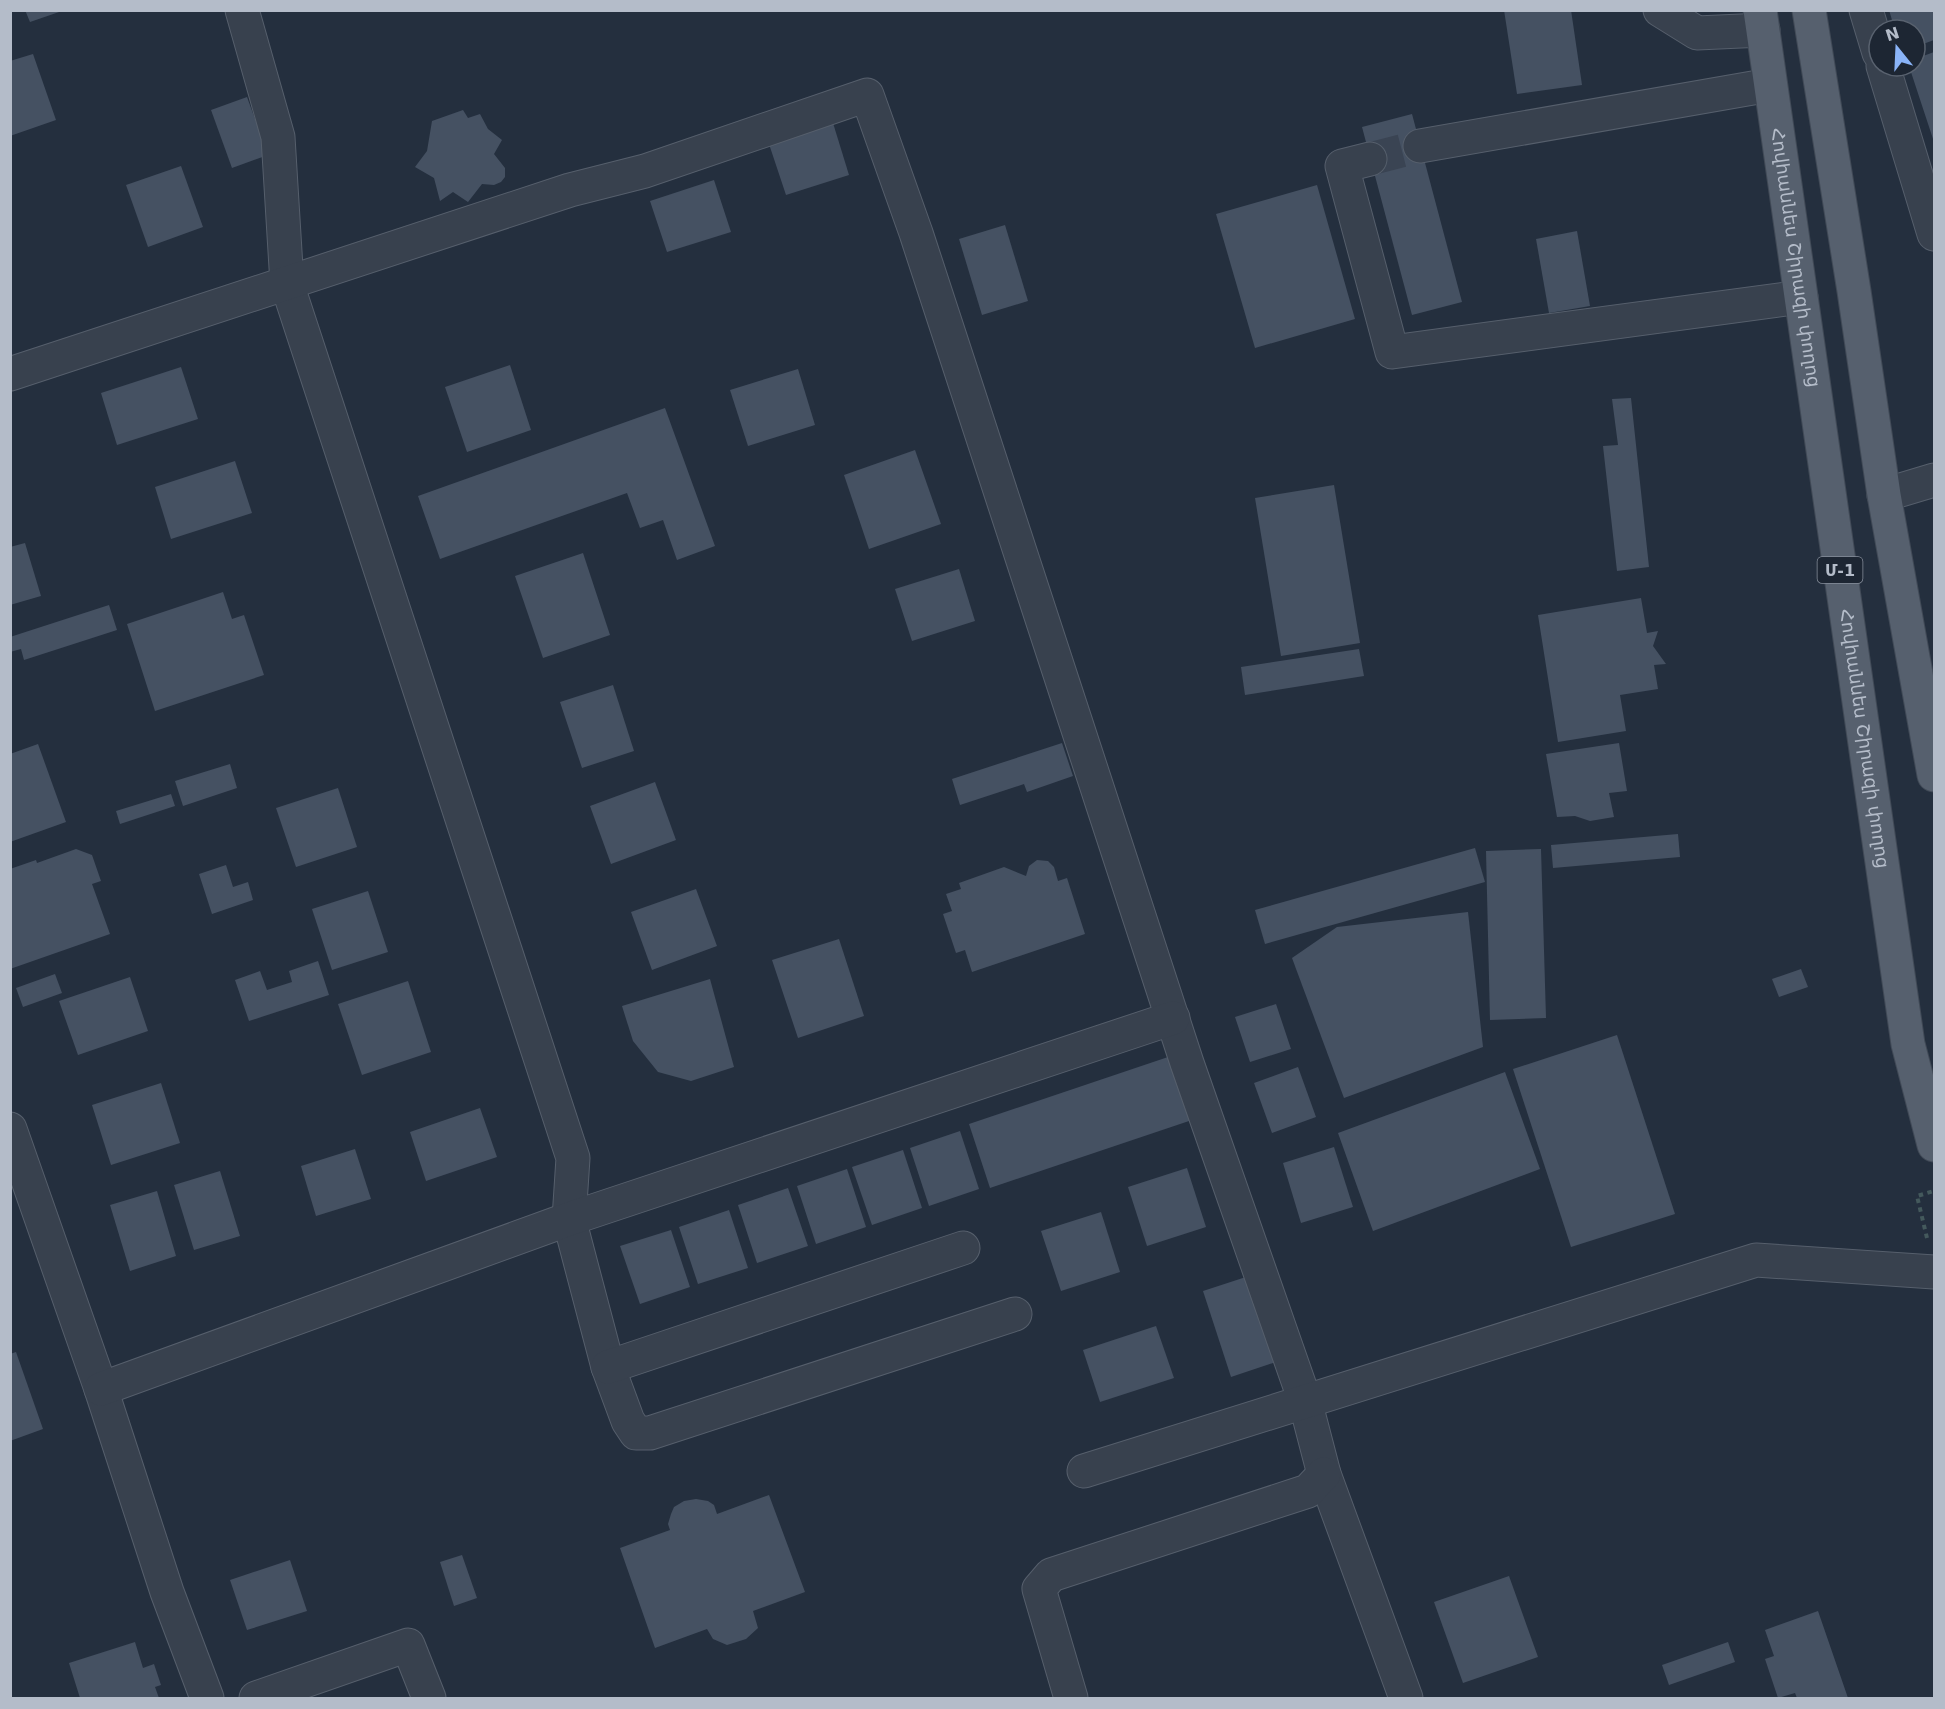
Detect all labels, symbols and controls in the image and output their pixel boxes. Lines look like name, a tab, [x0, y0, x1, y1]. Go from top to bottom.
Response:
north arrow	[1867, 18, 1927, 78]
text: N	[1883, 23, 1902, 45]
street label: Հովհաննես Շիրազի փողոց	[1767, 126, 1825, 389]
road number: Մ-1	[1818, 557, 1862, 583]
street label: Հովհաննես Շիրազի փողոց	[1836, 607, 1894, 870]

